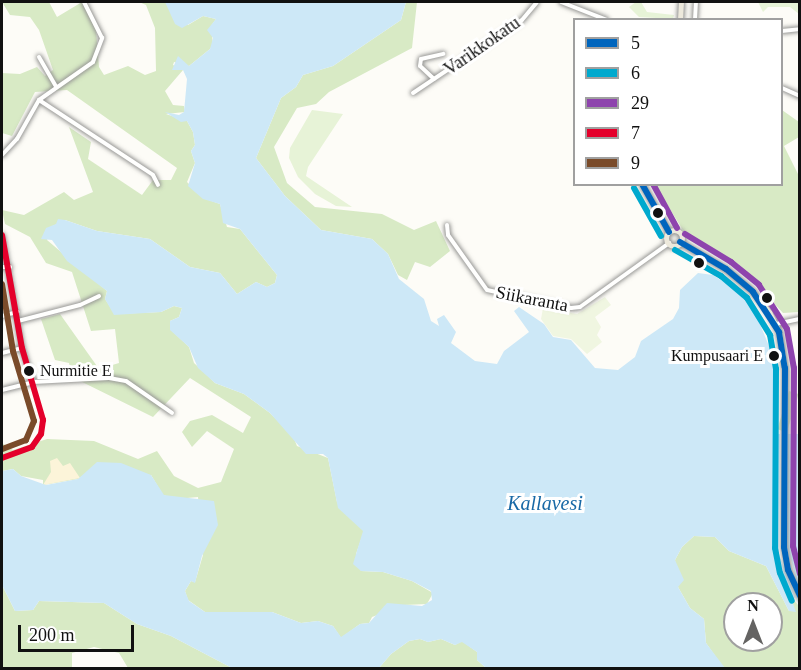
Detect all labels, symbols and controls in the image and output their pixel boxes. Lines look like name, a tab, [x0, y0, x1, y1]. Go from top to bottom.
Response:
street label: Varikkokatu	[440, 12, 524, 80]
legend	[573, 18, 783, 186]
text: 5	[631, 33, 640, 53]
text: 6	[631, 63, 640, 83]
text: 29	[631, 93, 649, 113]
text: 7	[631, 123, 640, 143]
text: 9	[631, 153, 640, 173]
unlabelled marker	[652, 207, 664, 219]
unlabelled marker	[693, 257, 705, 269]
street label: Siikaranta	[494, 281, 570, 317]
unlabelled marker	[761, 292, 773, 304]
place label: Kumpusaari E	[671, 346, 763, 366]
marker: Kumpusaari E	[768, 350, 780, 362]
place label: Nurmitie E	[40, 361, 112, 381]
marker: Nurmitie E	[23, 365, 35, 377]
water label: Kallavesi	[507, 491, 583, 515]
north arrow	[723, 592, 783, 652]
text: N	[747, 597, 759, 614]
scale bar	[21, 613, 136, 651]
text: 200 m	[29, 625, 75, 645]

